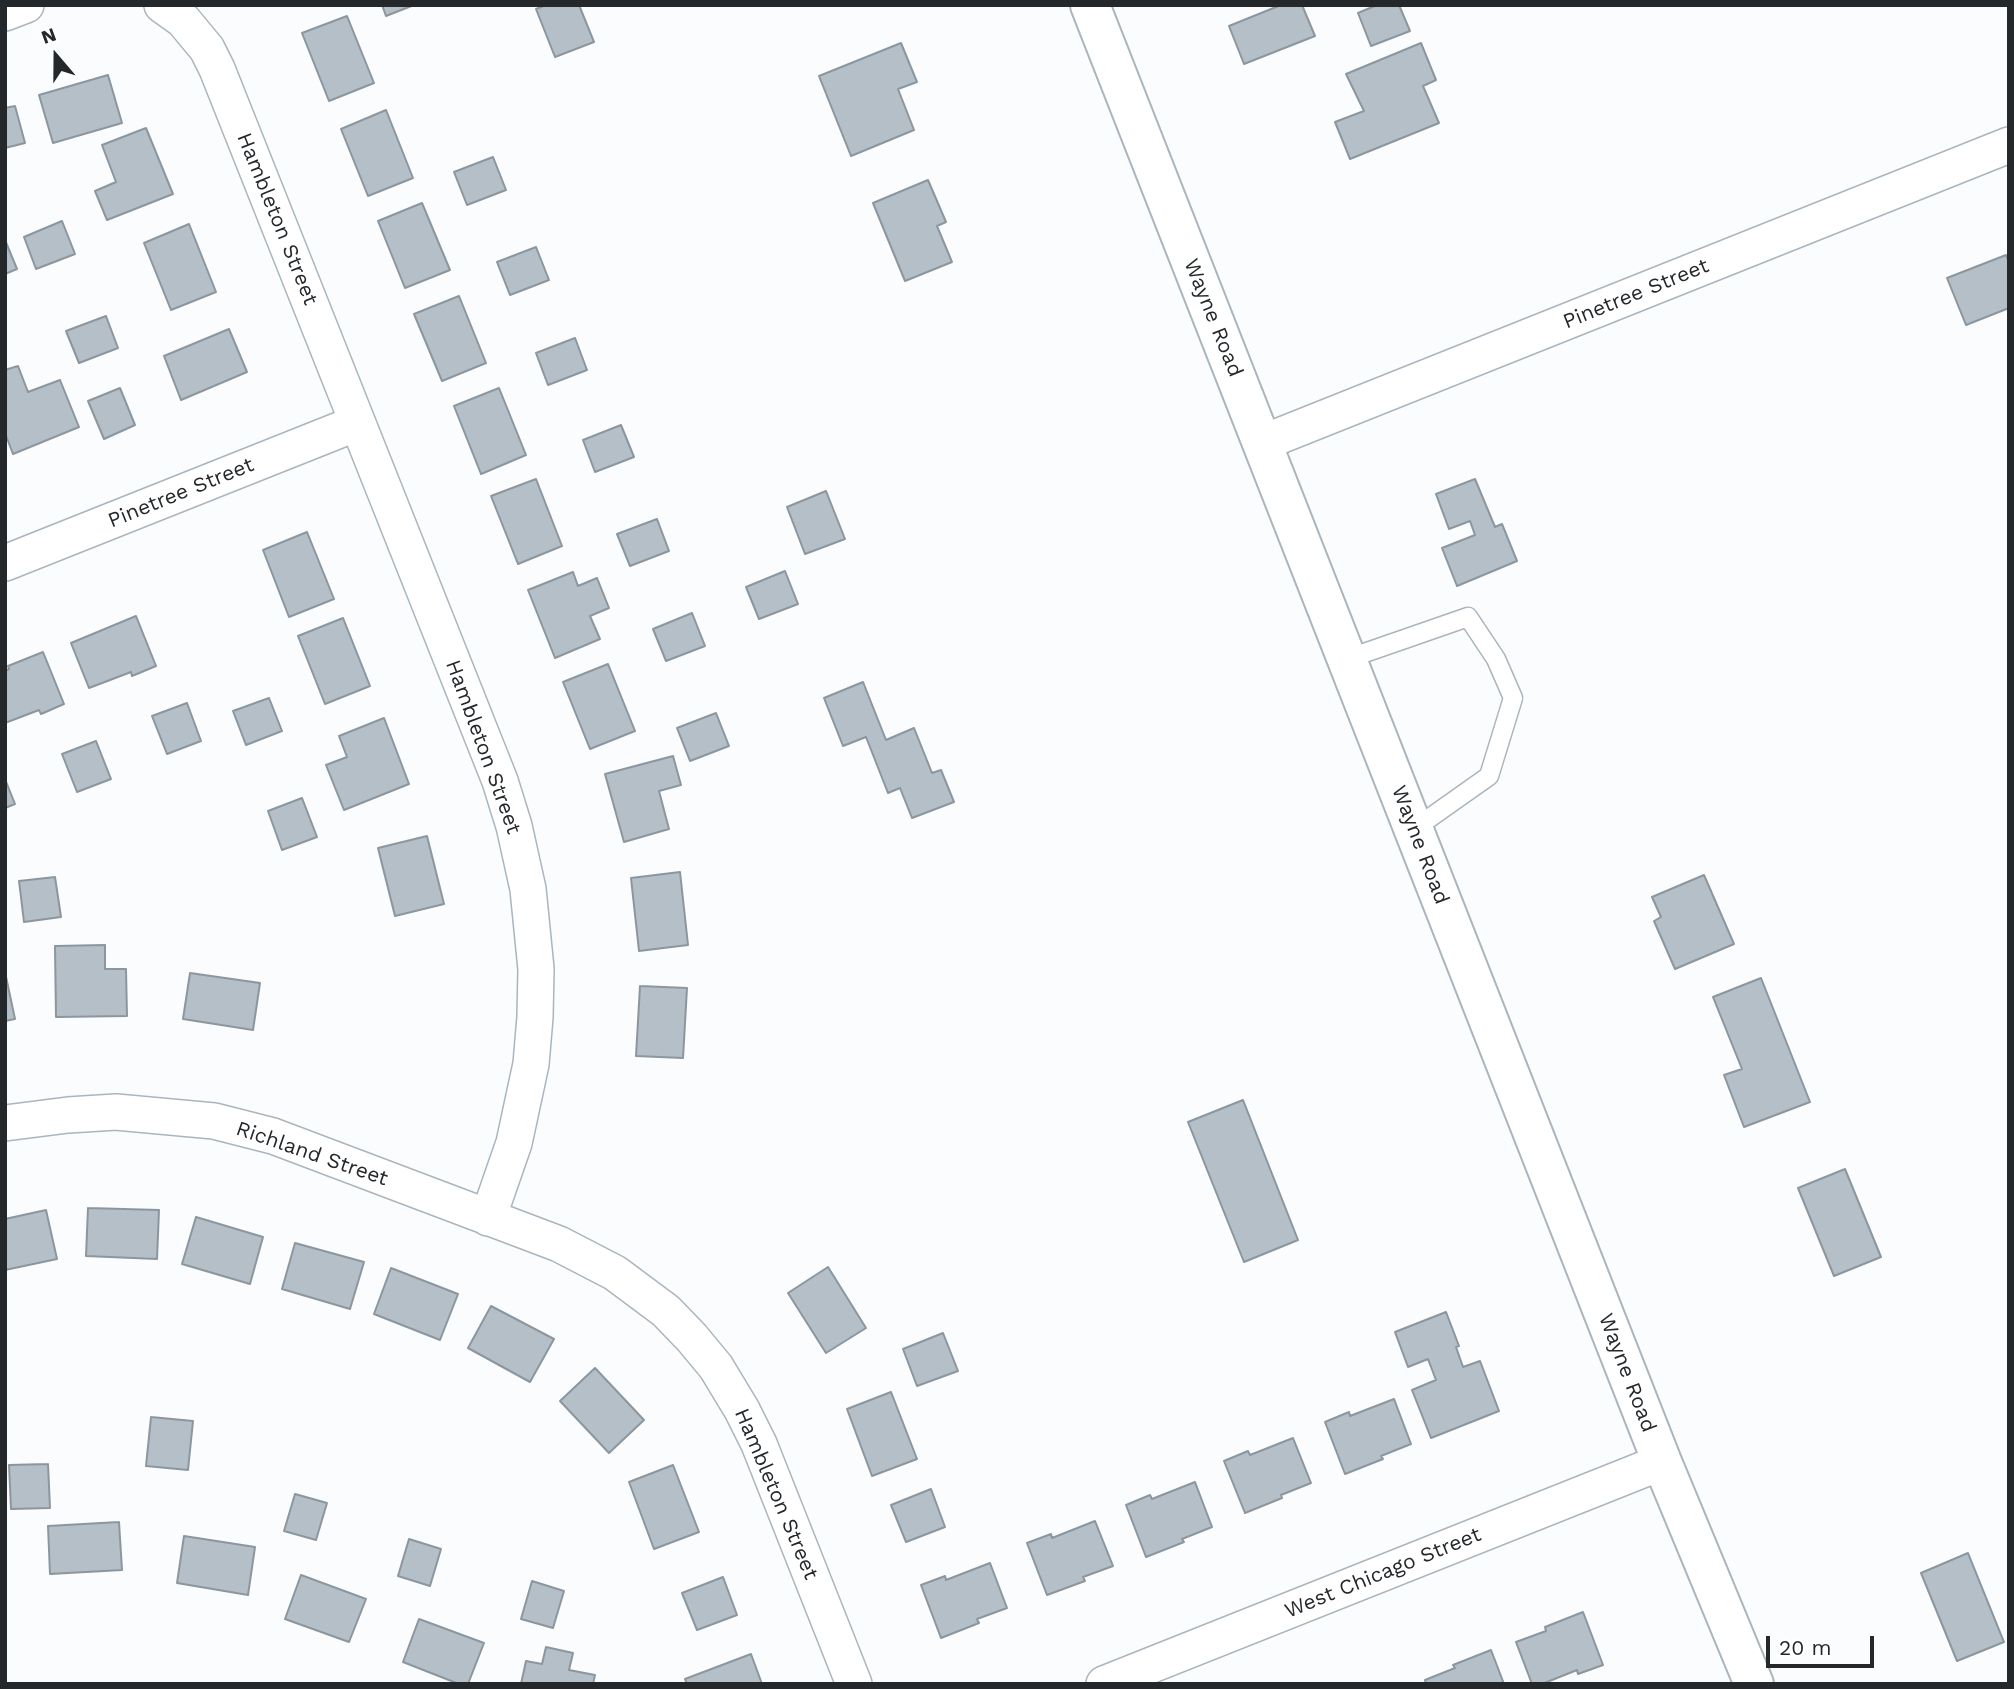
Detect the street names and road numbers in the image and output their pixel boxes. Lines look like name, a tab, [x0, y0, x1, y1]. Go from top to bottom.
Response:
street label: Hambleton Street	[231, 129, 323, 309]
street label: Pinetree Street	[1560, 253, 1712, 335]
street label: Wayne Road	[1178, 255, 1248, 381]
street label: Pinetree Street	[105, 452, 257, 534]
street label: Hambleton Street	[440, 657, 526, 837]
street label: Wayne Road	[1386, 782, 1454, 908]
street label: Richland Street	[233, 1116, 391, 1192]
street label: Wayne Road	[1593, 1310, 1661, 1436]
street label: Hambleton Street	[729, 1405, 823, 1583]
street label: West Chicago Street	[1281, 1522, 1485, 1624]

